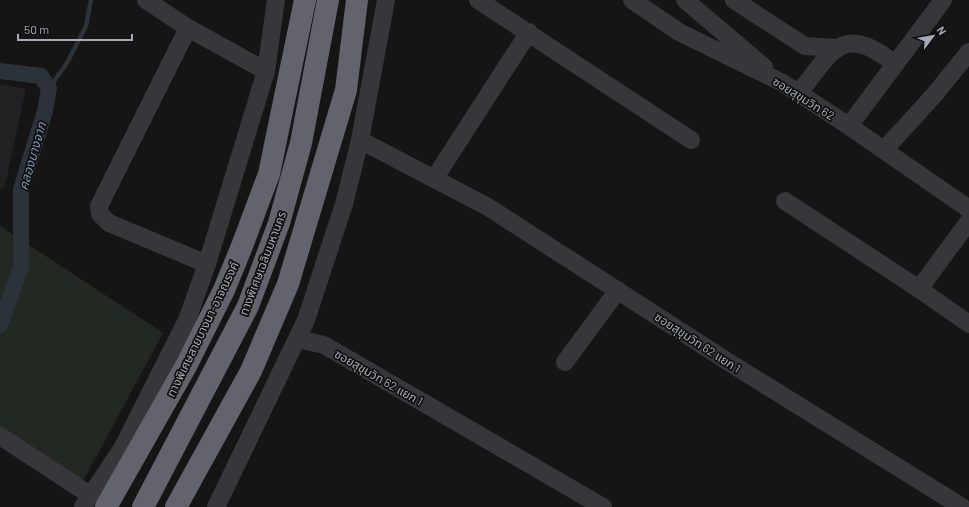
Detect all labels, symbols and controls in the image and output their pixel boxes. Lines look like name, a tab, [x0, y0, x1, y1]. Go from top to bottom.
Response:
scale bar	[18, 16, 132, 42]
north arrow	[913, 16, 953, 56]
text: 50 m	[24, 22, 49, 36]
text: N	[934, 24, 949, 37]
street label: ซอยสุขุมวิท 62	[770, 74, 837, 123]
water label: คลองบางจาก	[15, 119, 50, 192]
street label: ทางพิเศษเฉลิมมหานคร	[236, 209, 288, 317]
street label: ทางพิเศษสายบางนา-อาจณรงค์	[163, 259, 241, 399]
street label: ซอยสุขุมวิท 62 แยก 1	[652, 309, 744, 376]
street label: ซอยสุขุมวิท 62 แยก 1	[332, 346, 426, 409]

